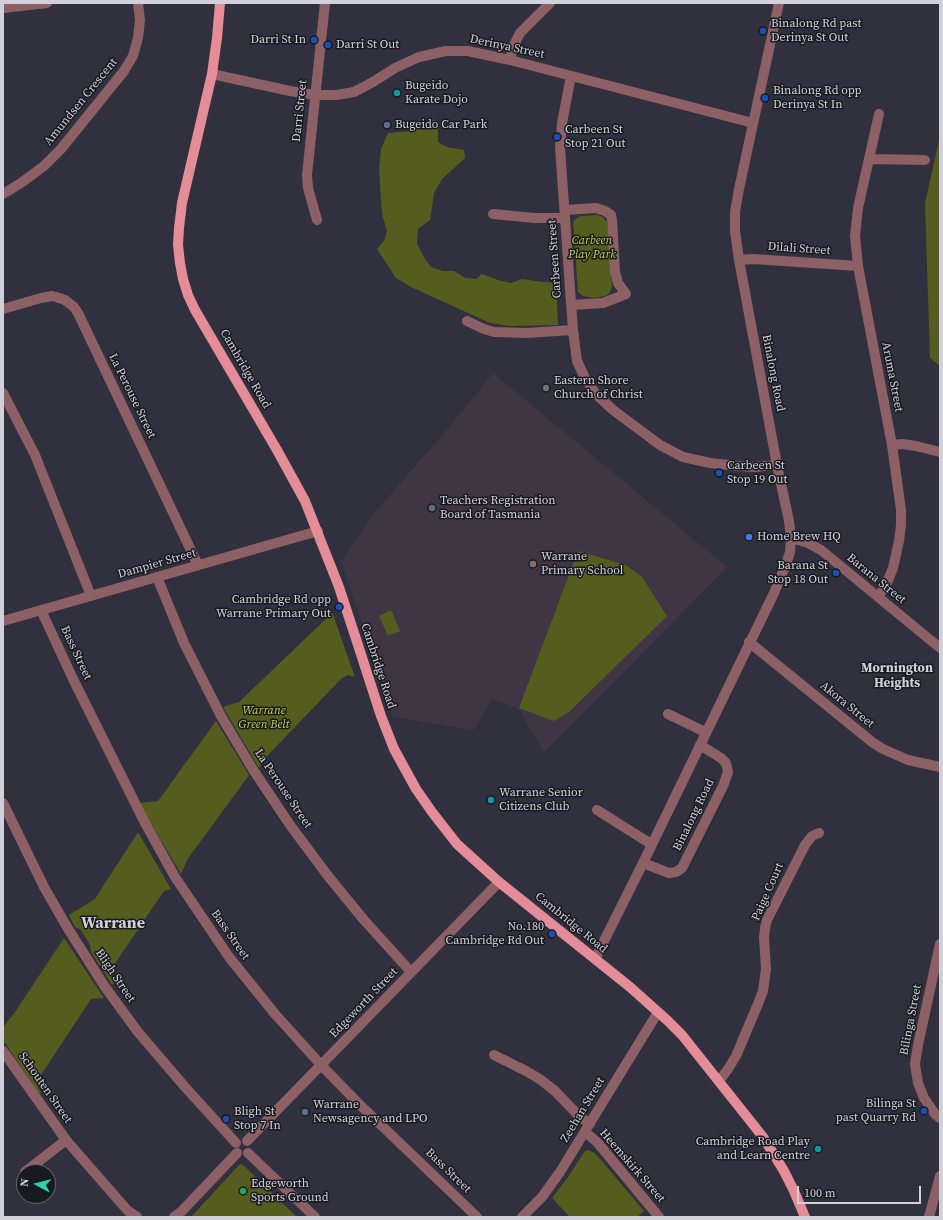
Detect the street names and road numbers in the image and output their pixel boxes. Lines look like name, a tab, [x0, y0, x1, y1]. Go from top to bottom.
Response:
street label: Derinya Street	[468, 32, 546, 62]
street label: Amundsen Crescent	[41, 55, 121, 149]
street label: Darri Street	[290, 79, 310, 143]
street label: Carbeen Street	[545, 219, 565, 299]
street label: Dilali Street	[767, 240, 831, 258]
street label: Cambridge Road	[217, 327, 273, 411]
street label: Binalong Road	[758, 333, 788, 413]
street label: Aruma Street	[878, 341, 906, 413]
street label: La Perouse Street	[105, 351, 159, 441]
street label: Dampier Street	[116, 546, 198, 582]
street label: Barana Street	[844, 551, 908, 607]
street label: Cambridge Road	[357, 622, 399, 710]
street label: Bass Street	[57, 624, 95, 682]
street label: Akora Street	[817, 679, 877, 731]
street label: La Perouse Street	[251, 747, 315, 831]
street label: Binalong Road	[670, 777, 718, 853]
street label: Paige Court	[749, 861, 787, 923]
street label: Cambridge Road	[532, 889, 610, 957]
street label: Bass Street	[208, 907, 252, 963]
street label: Bligh Street	[92, 946, 138, 1006]
street label: Edgeworth Street	[327, 965, 401, 1041]
street label: Bilinga Street	[897, 984, 925, 1056]
street label: Schouten Street	[15, 1050, 75, 1126]
street label: Zeehan Street	[558, 1075, 608, 1145]
street label: Heemskirk Street	[596, 1126, 668, 1206]
street label: Bass Street	[422, 1146, 474, 1196]

